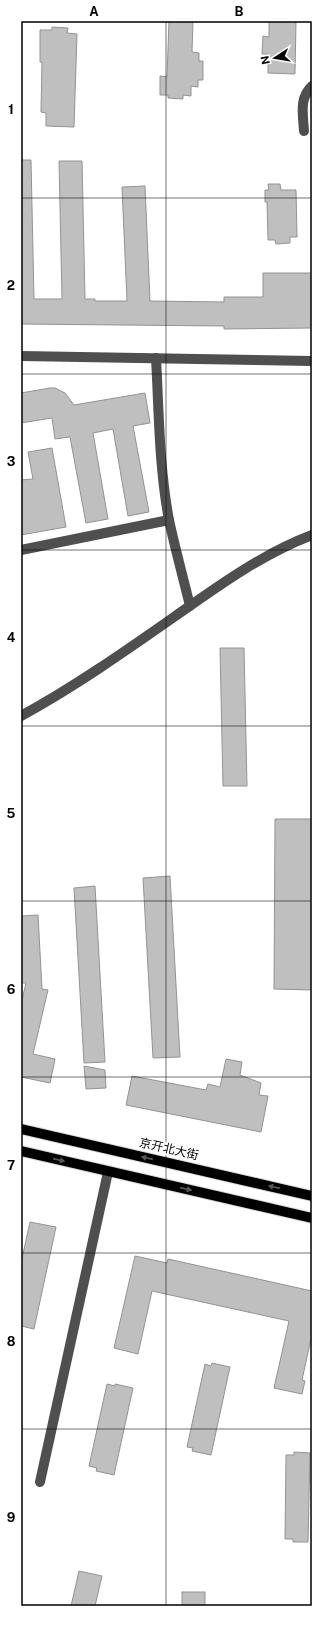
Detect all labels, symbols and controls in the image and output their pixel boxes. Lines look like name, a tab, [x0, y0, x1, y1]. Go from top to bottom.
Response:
text: A	[89, 4, 99, 19]
text: B	[235, 4, 244, 19]
north arrow	[255, 38, 295, 78]
text: N	[258, 55, 272, 66]
text: 1	[8, 102, 14, 117]
text: 2	[7, 278, 15, 293]
text: 3	[7, 454, 16, 469]
text: 4	[7, 630, 16, 645]
text: 5	[7, 806, 16, 821]
text: 6	[7, 982, 16, 997]
street label: 京开北大街	[138, 1135, 200, 1163]
one-way arrow	[141, 1154, 153, 1160]
text: 7	[7, 1158, 15, 1173]
one-way arrow	[53, 1158, 65, 1164]
one-way arrow	[268, 1183, 280, 1189]
one-way arrow	[180, 1187, 192, 1193]
text: 8	[7, 1334, 16, 1349]
text: 9	[7, 1510, 15, 1525]

